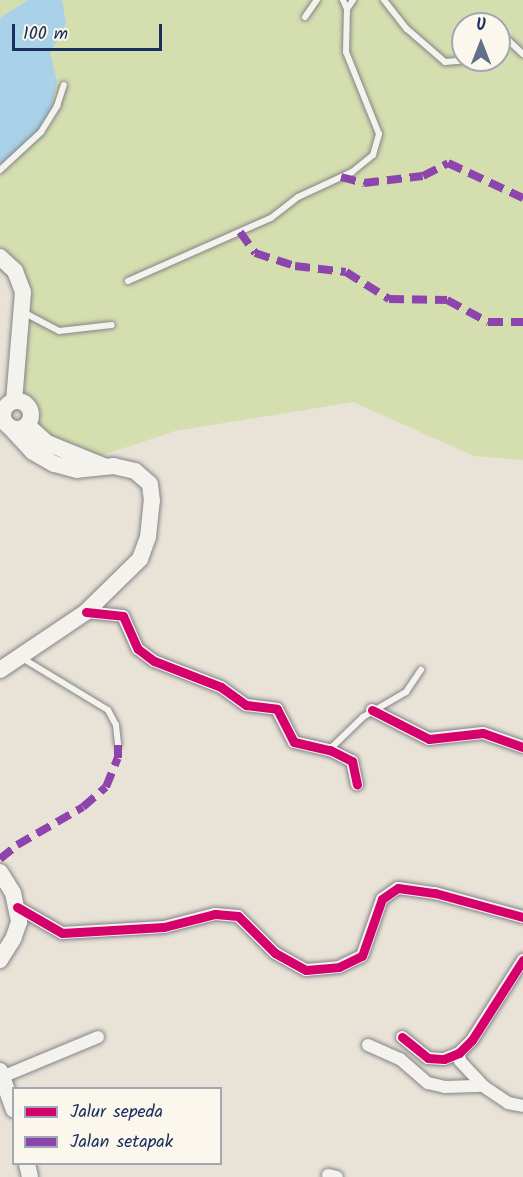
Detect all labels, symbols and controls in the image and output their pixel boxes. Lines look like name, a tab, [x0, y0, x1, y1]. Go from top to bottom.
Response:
scale bar	[15, 12, 165, 50]
north arrow	[451, 12, 511, 72]
text: U	[476, 13, 486, 38]
text: 100 m	[23, 20, 68, 49]
legend	[12, 1087, 222, 1165]
text: Jalur sepeda	[70, 1098, 163, 1127]
text: Jalan setapak	[70, 1128, 173, 1157]

